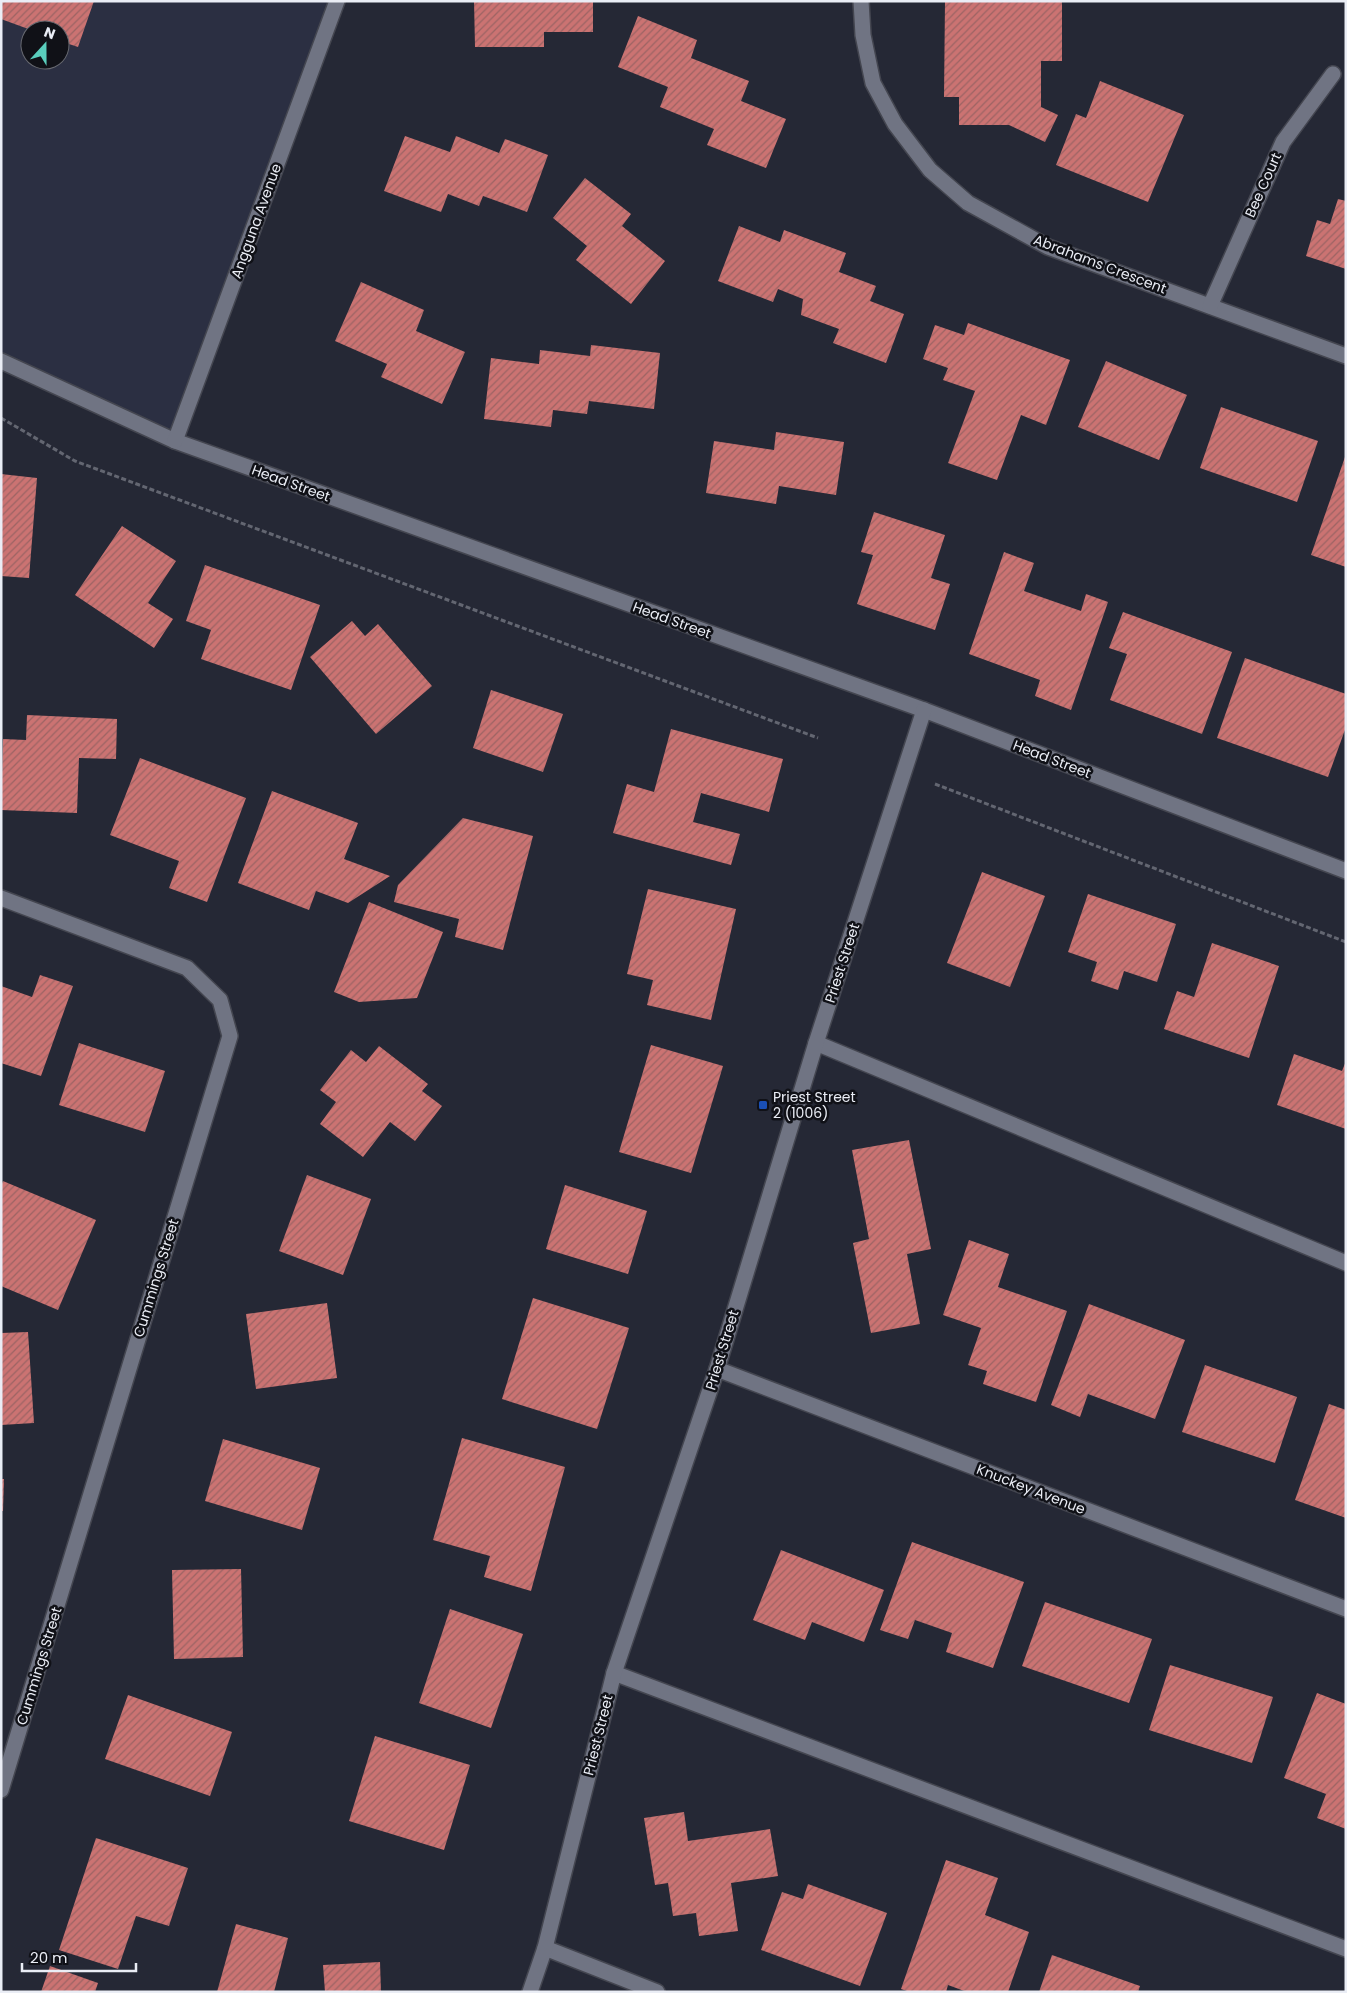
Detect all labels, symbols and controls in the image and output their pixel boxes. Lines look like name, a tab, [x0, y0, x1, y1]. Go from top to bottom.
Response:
north arrow	[20, 20, 70, 70]
text: N	[41, 22, 58, 44]
street label: Bee Court	[1240, 150, 1286, 220]
street label: Angguna Avenue	[226, 160, 286, 281]
street label: Abrahams Crescent	[1031, 229, 1169, 299]
street label: Head Street	[249, 460, 333, 506]
street label: Head Street	[630, 597, 714, 643]
street label: Head Street	[1010, 735, 1094, 783]
street label: Priest Street	[820, 921, 864, 1005]
place label: Priest Street 2 (1006)	[773, 1087, 856, 1123]
marker: Priest Street 2 (1006)	[757, 1099, 769, 1111]
street label: Cummings Street	[129, 1216, 183, 1340]
street label: Priest Street	[700, 1308, 744, 1392]
street label: Knuckey Avenue	[974, 1459, 1089, 1519]
street label: Cummings Street	[12, 1604, 66, 1728]
street label: Priest Street	[578, 1693, 618, 1777]
scale bar	[22, 1940, 136, 1972]
text: 20 m	[30, 1947, 68, 1968]

